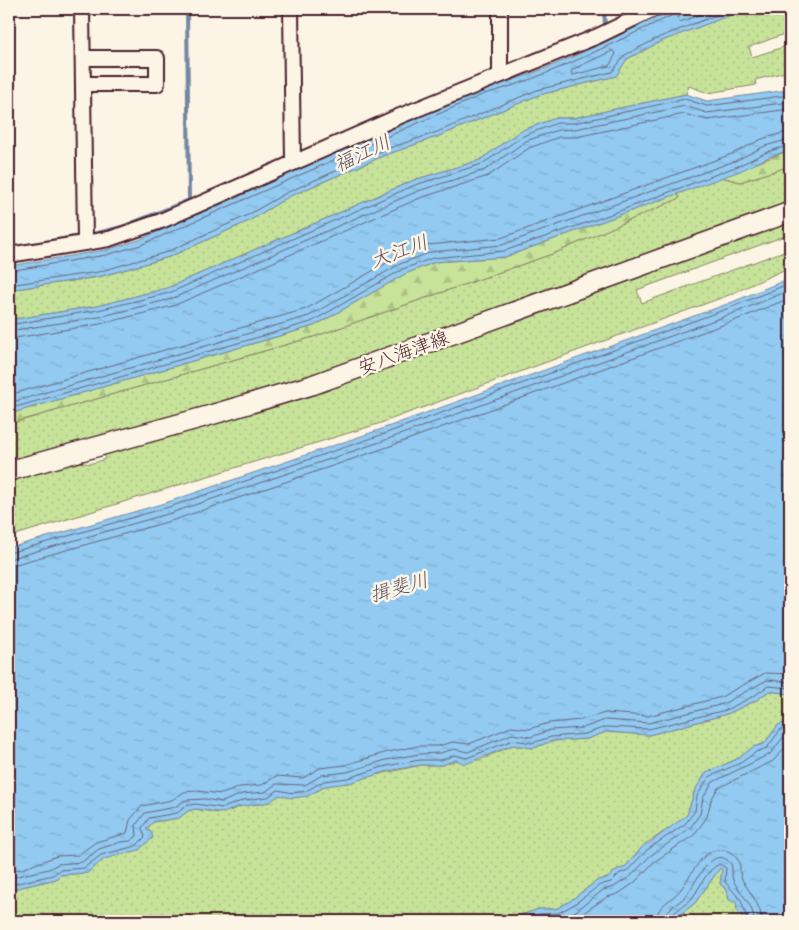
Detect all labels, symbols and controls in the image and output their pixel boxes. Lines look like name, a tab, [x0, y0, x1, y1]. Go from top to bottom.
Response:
water label: 福江川	[330, 129, 396, 179]
water label: 大江川	[367, 229, 432, 275]
street label: 安八海津線	[355, 325, 452, 381]
water label: 揖斐川	[367, 567, 432, 610]

